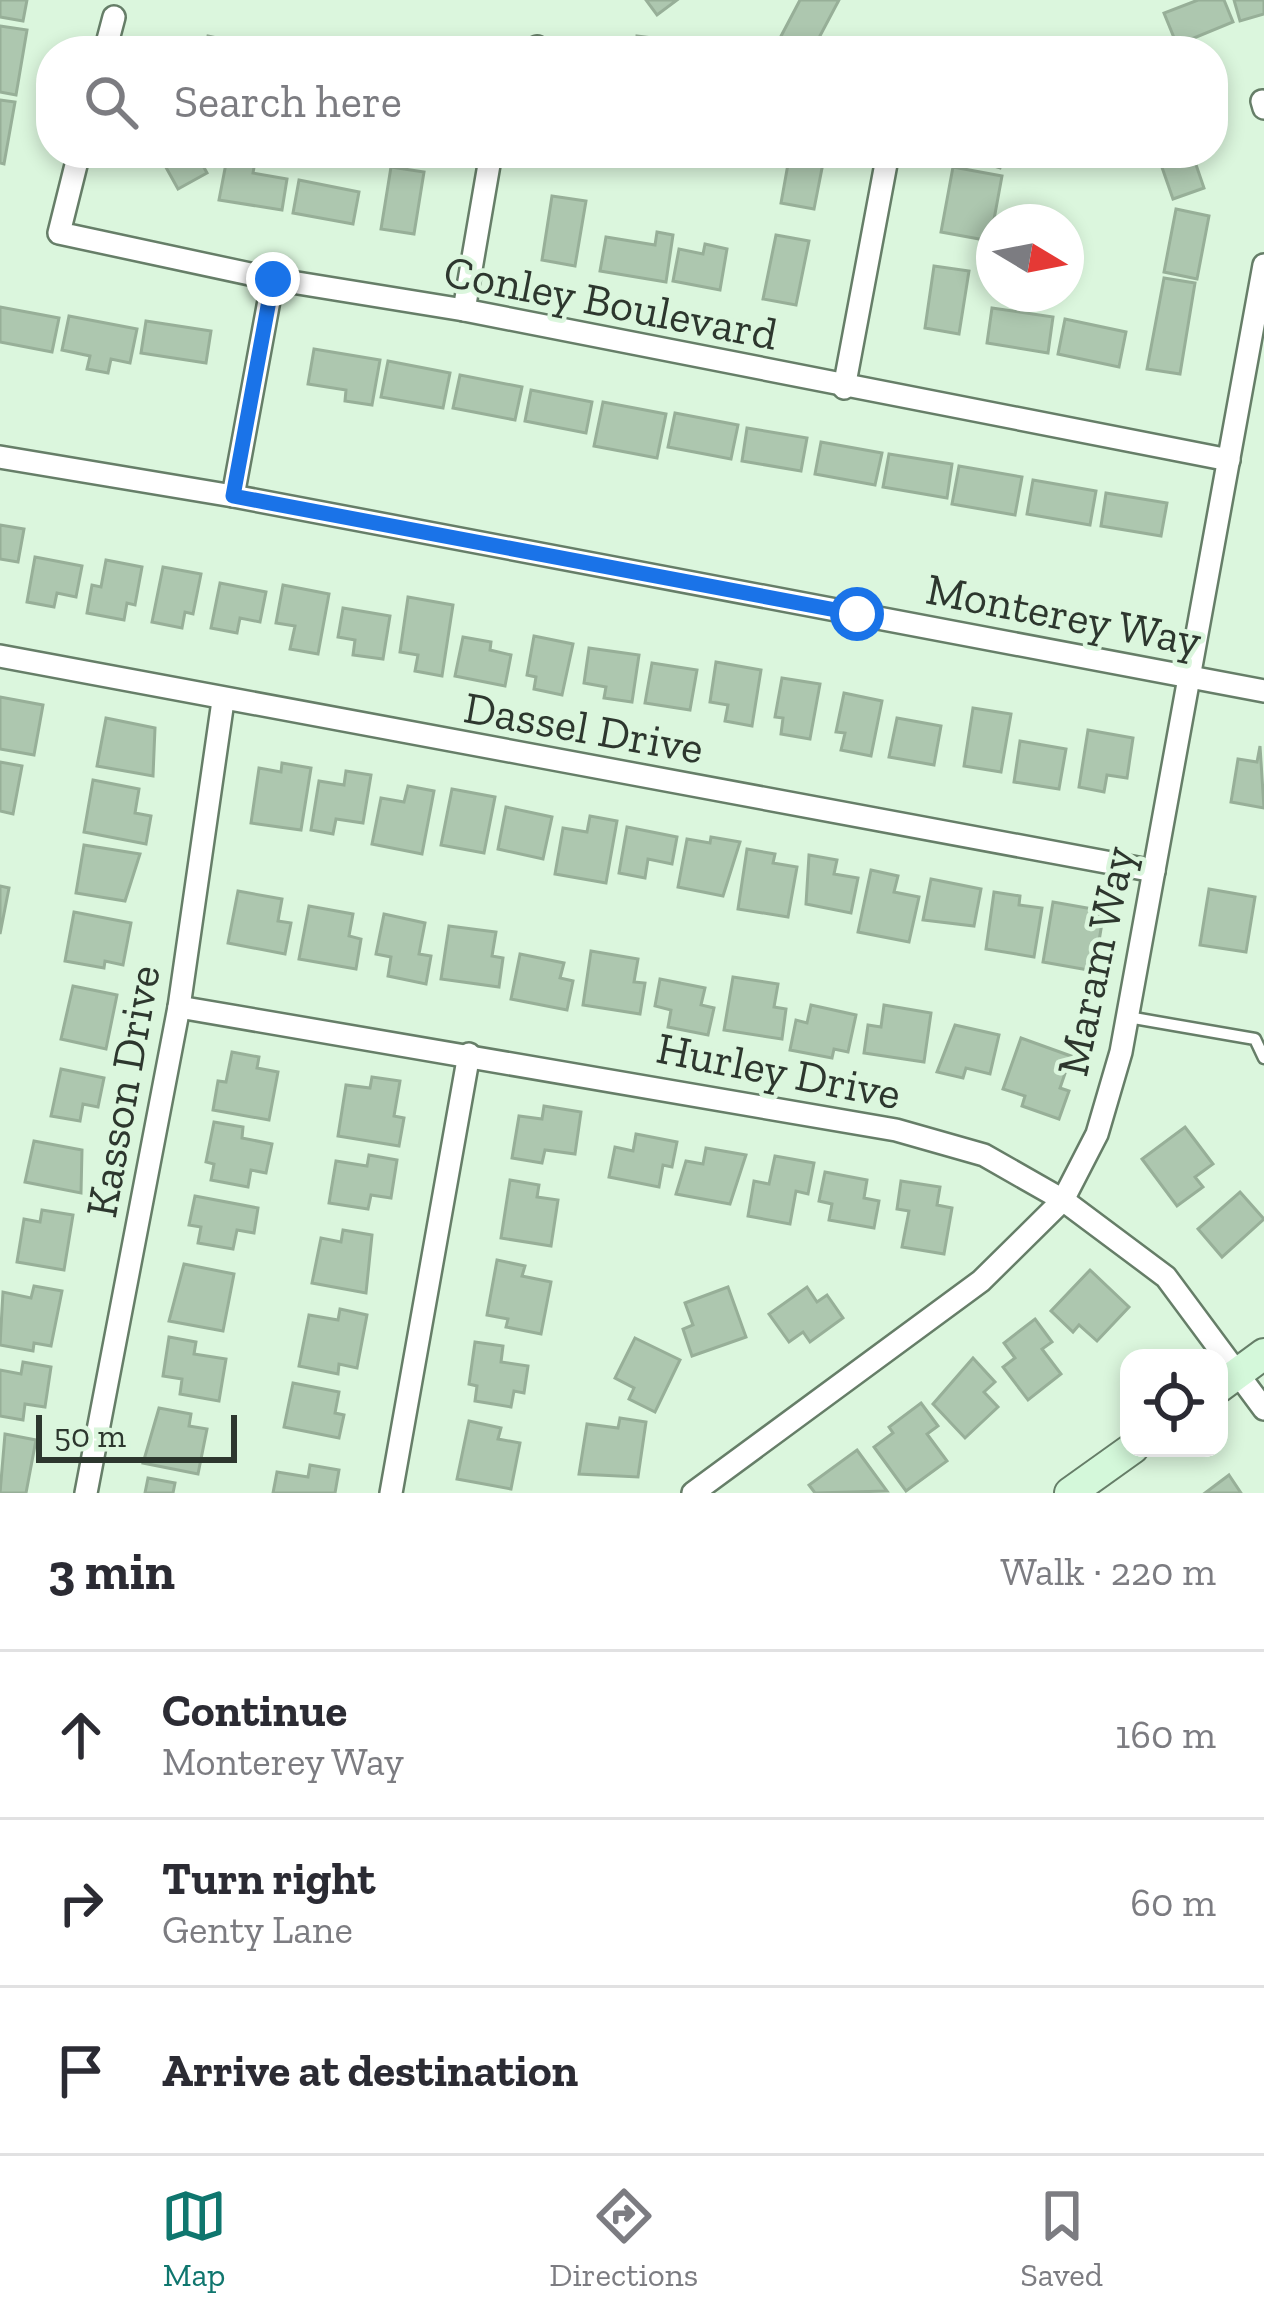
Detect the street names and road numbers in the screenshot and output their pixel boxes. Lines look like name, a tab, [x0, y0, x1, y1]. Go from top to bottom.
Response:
street label: Conley Boulevard	[440, 244, 782, 362]
street label: Monterey Way	[922, 562, 1206, 668]
street label: Dassel Drive	[460, 680, 708, 776]
street label: Maram Way	[1045, 842, 1147, 1081]
street label: Kasson Drive	[74, 961, 172, 1221]
street label: Hurley Drive	[652, 1021, 905, 1121]

